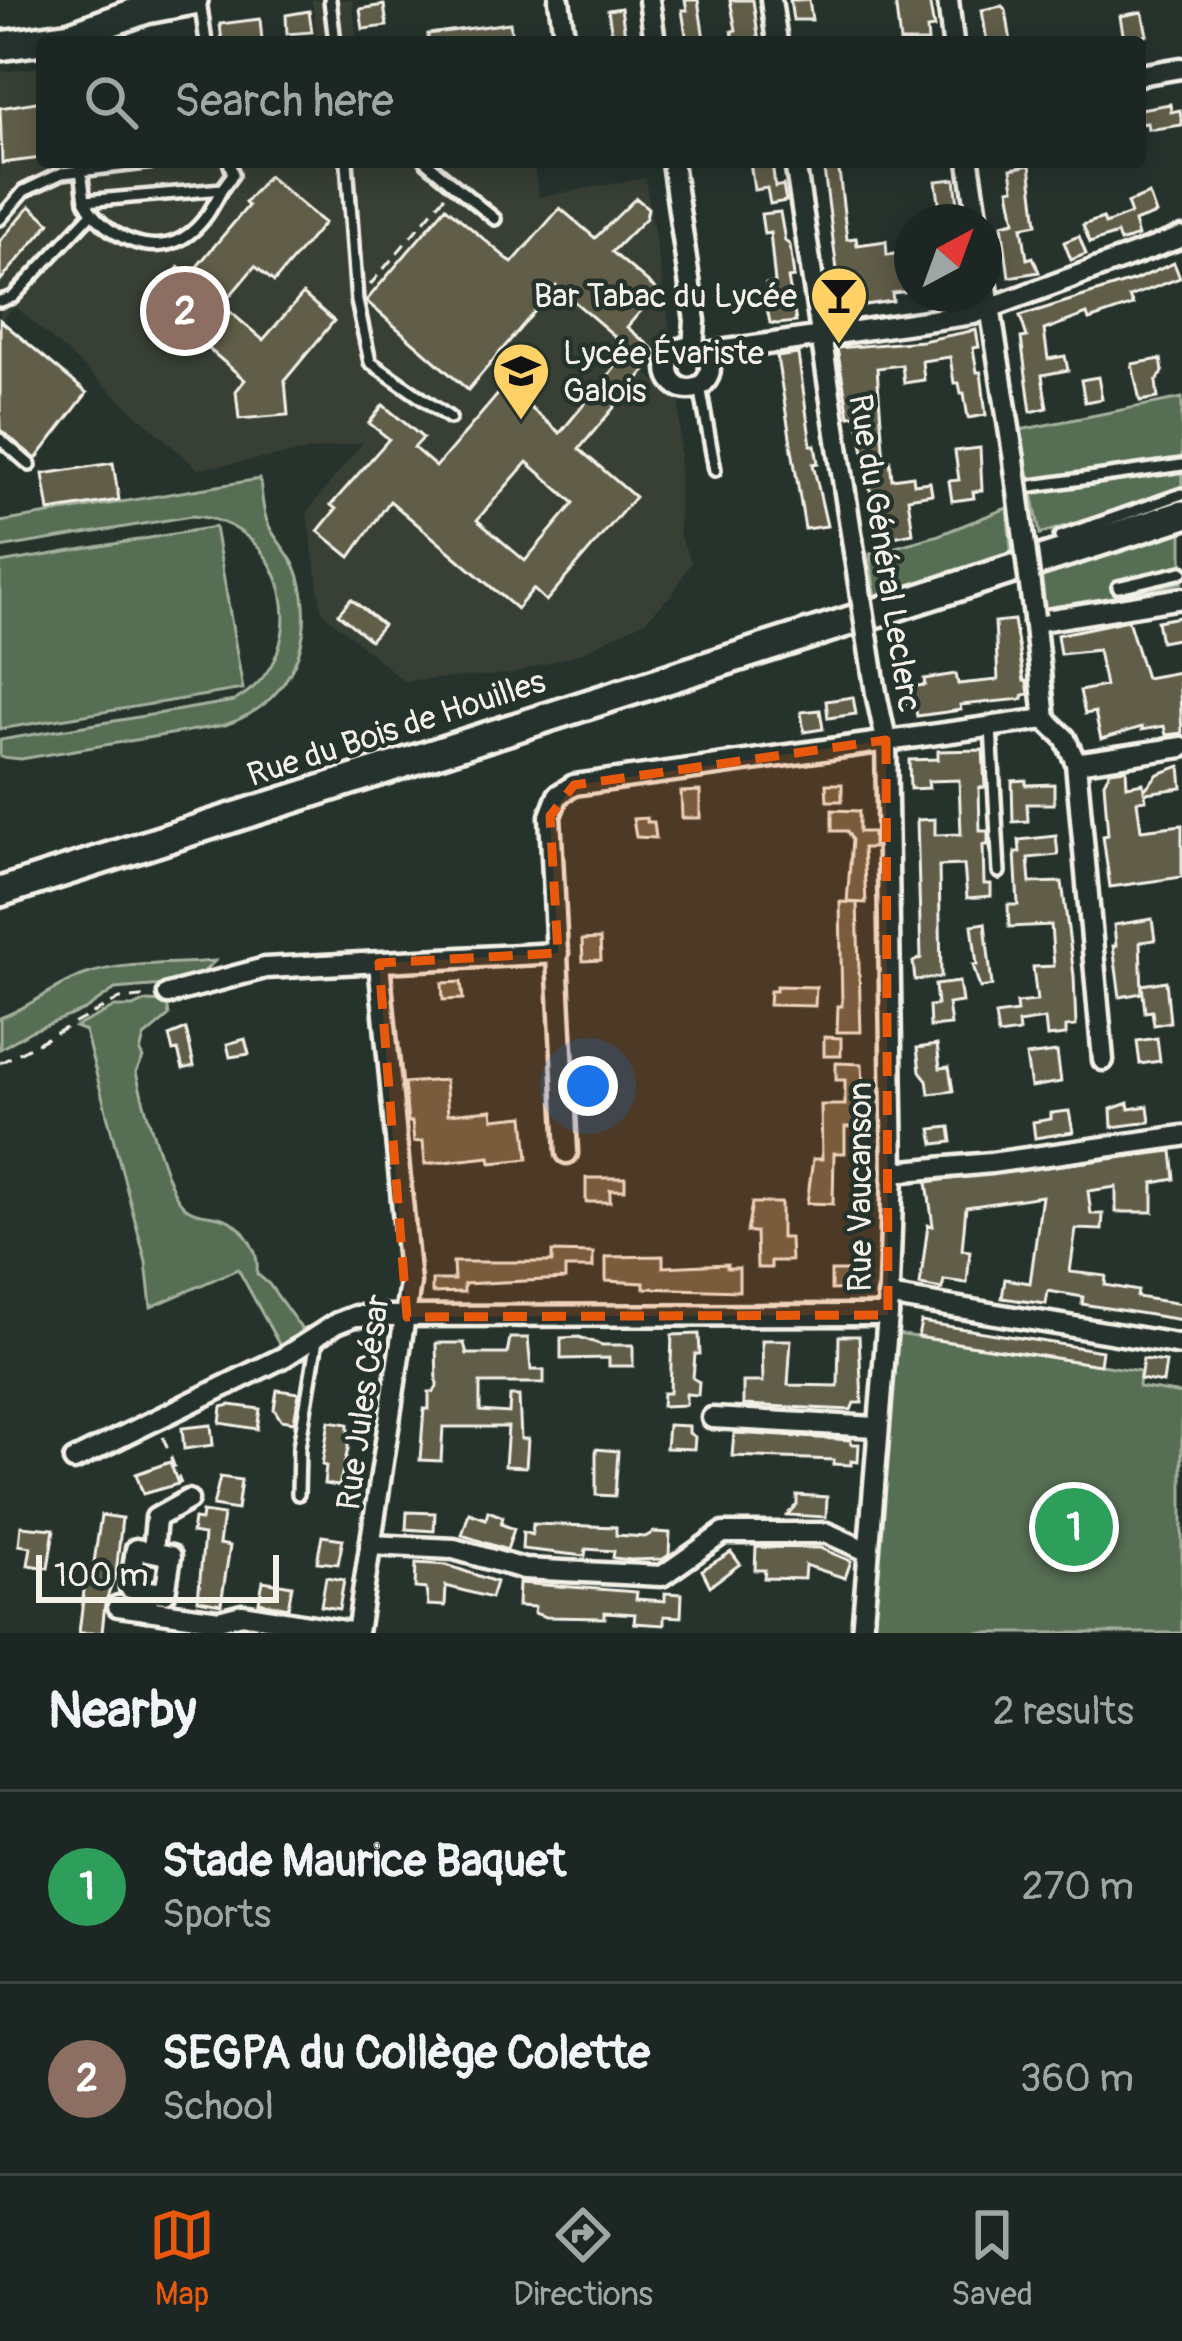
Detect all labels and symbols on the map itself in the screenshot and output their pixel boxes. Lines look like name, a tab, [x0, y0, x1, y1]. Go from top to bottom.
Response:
north arrow	[894, 204, 1002, 312]
bar icon: Bar Tabac du Lycée	[808, 264, 870, 346]
pin: 2	[146, 266, 224, 356]
place label: Bar Tabac du Lycée	[534, 276, 797, 317]
place label: Lycée Évariste Galois	[563, 333, 764, 412]
school or university icon: Lycée Évariste Galois	[490, 340, 552, 422]
street label: Rue du Général Leclerc	[839, 391, 930, 715]
street label: Rue du Bois de Houilles	[242, 661, 551, 796]
your location	[558, 1056, 618, 1116]
street label: Rue Vaucanson	[840, 1082, 881, 1292]
street label: Rue Jules César	[328, 1292, 399, 1513]
pin: 1	[1035, 1482, 1113, 1572]
scale bar	[36, 1549, 279, 1602]

